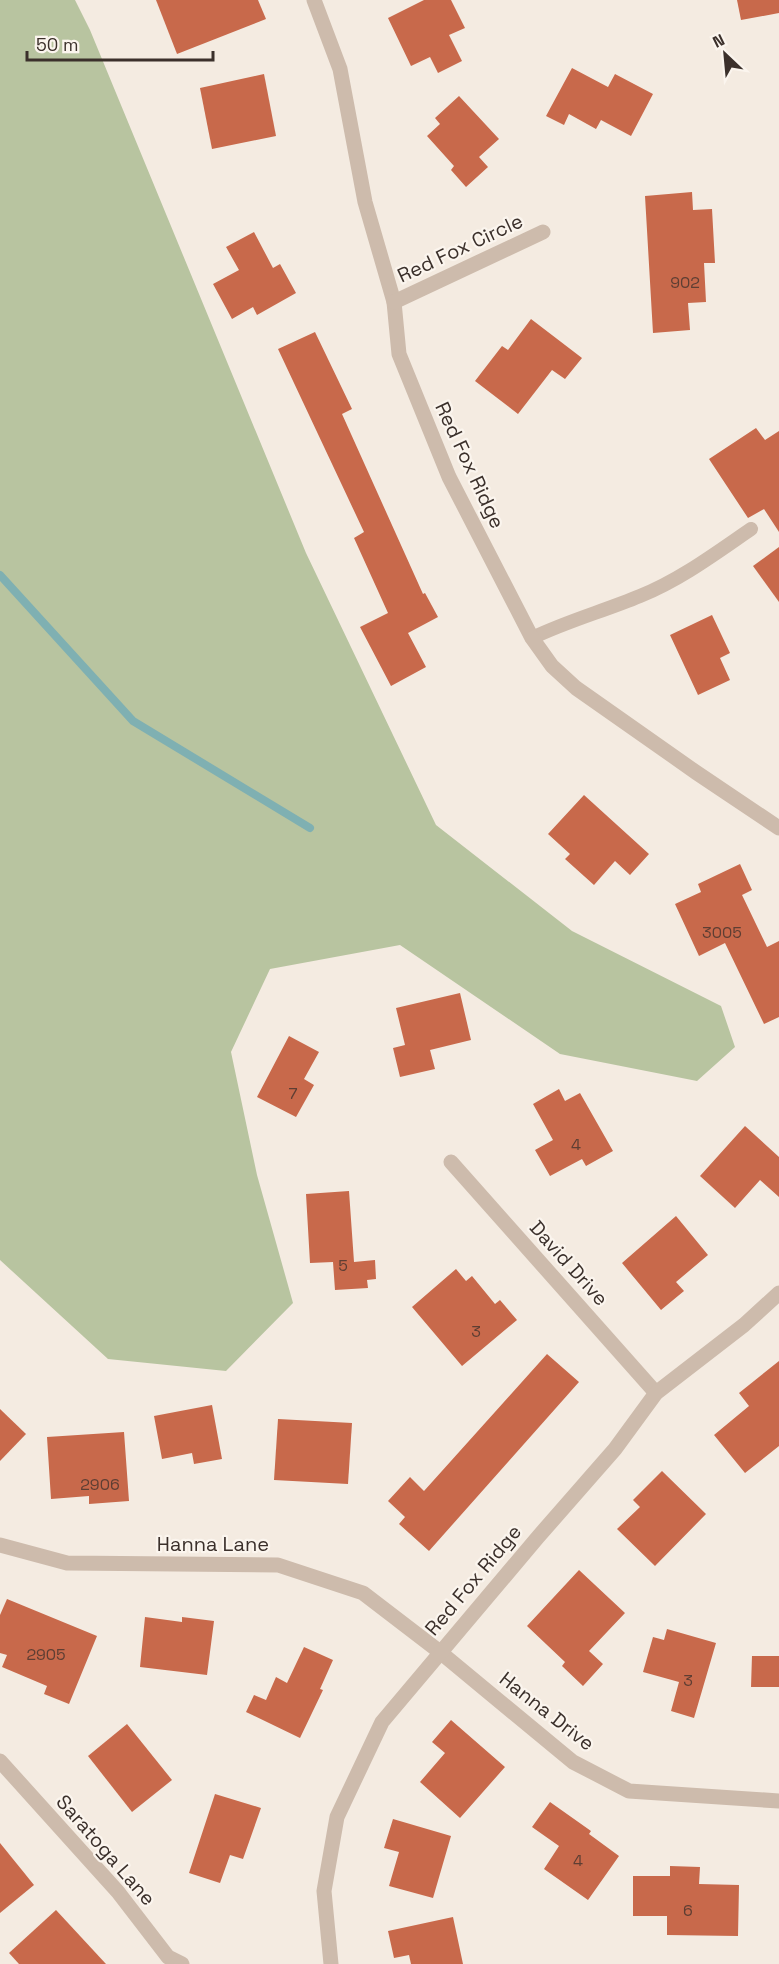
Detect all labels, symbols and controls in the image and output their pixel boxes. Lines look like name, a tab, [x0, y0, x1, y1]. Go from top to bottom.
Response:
scale bar	[27, 24, 213, 62]
north arrow	[695, 24, 755, 84]
text: N	[709, 29, 728, 53]
text: 50 m	[36, 33, 78, 56]
street label: Red Fox Circle	[393, 208, 527, 288]
house number: 902	[670, 272, 700, 293]
street label: Red Fox Ridge	[429, 397, 511, 533]
house number: 3005	[702, 922, 742, 943]
house number: 7	[288, 1083, 298, 1104]
house number: 4	[571, 1134, 581, 1155]
street label: David Drive	[524, 1215, 614, 1311]
house number: 5	[338, 1255, 348, 1276]
house number: 3	[471, 1321, 481, 1342]
house number: 2906	[80, 1474, 120, 1495]
street label: Red Fox Ridge	[419, 1519, 527, 1641]
street label: Hanna Lane	[157, 1531, 269, 1557]
house number: 2905	[26, 1644, 66, 1665]
street label: Hanna Drive	[494, 1666, 600, 1756]
house number: 3	[683, 1670, 693, 1691]
street label: Saratoga Lane	[51, 1789, 161, 1911]
house number: 4	[573, 1850, 583, 1871]
house number: 6	[683, 1900, 693, 1921]

